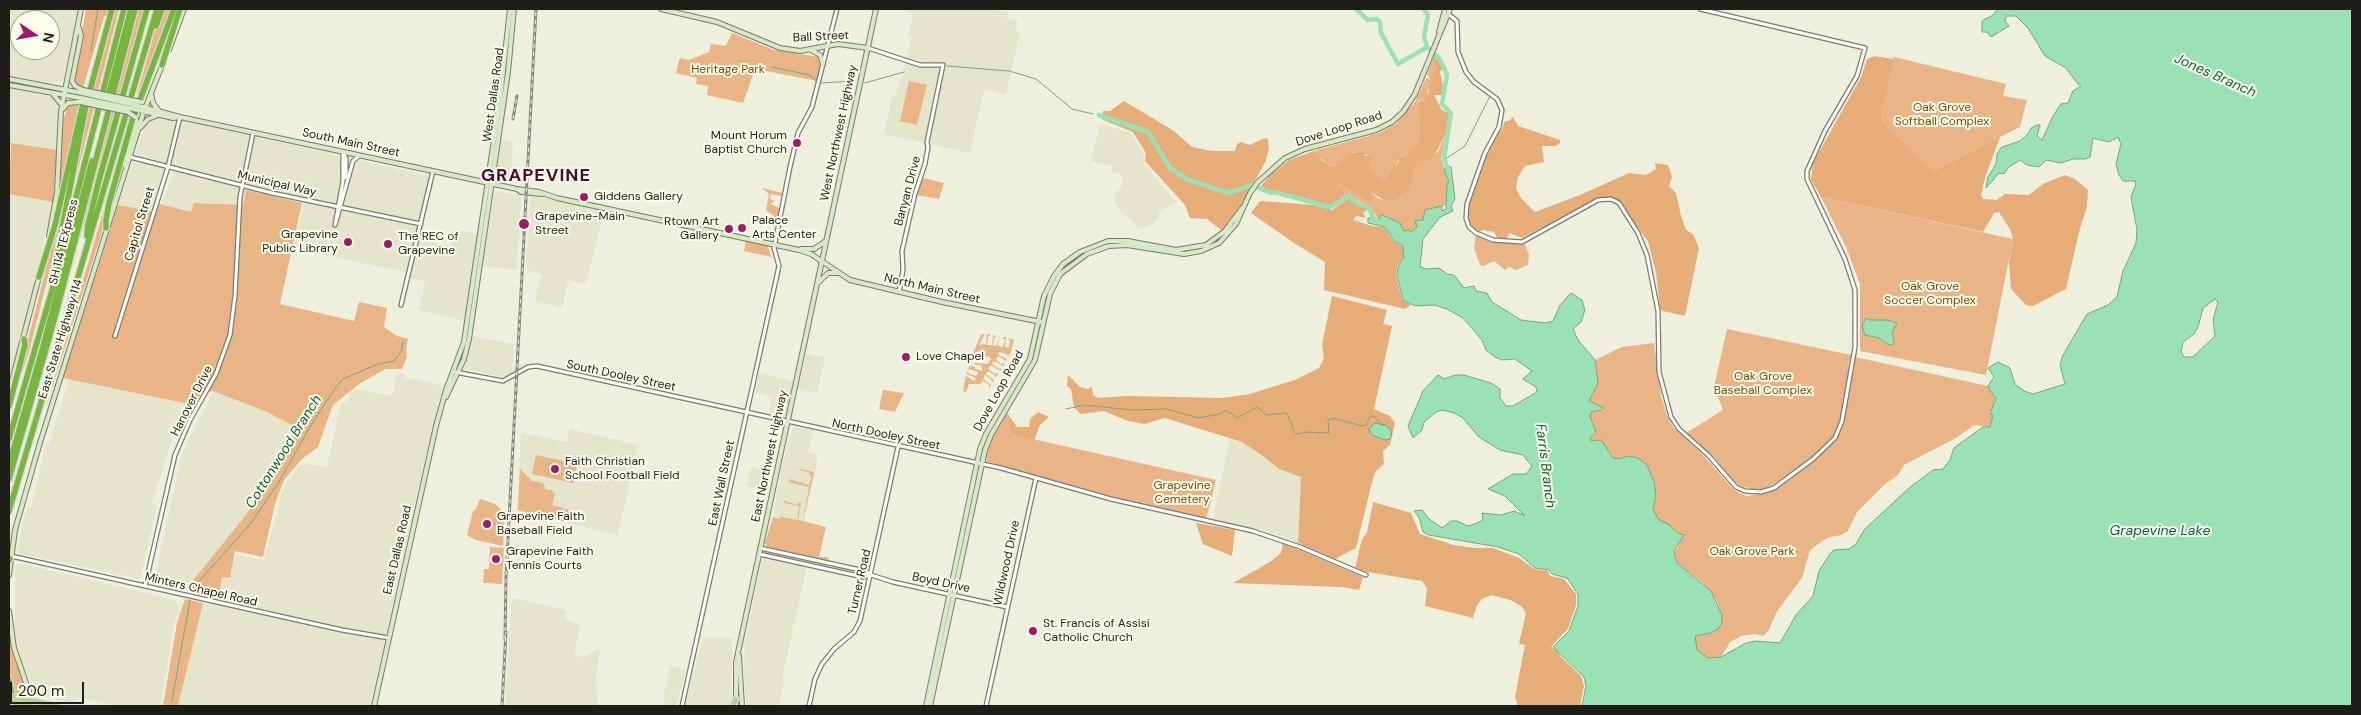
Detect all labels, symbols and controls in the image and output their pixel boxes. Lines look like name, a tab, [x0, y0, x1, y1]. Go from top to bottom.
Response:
north arrow	[10, 10, 60, 60]
street label: Ball Street	[793, 28, 849, 46]
text: N	[39, 31, 59, 45]
street label: West Dallas Road	[480, 47, 508, 143]
water label: Jones Branch	[2172, 50, 2258, 102]
park label: Heritage Park	[691, 63, 765, 77]
street label: West Northwest Highway	[818, 64, 860, 202]
park label: Oak Grove Softball Complex	[1895, 101, 1989, 129]
street label: Dove Loop Road	[1294, 108, 1384, 150]
street label: South Main Street	[301, 126, 401, 160]
place label: Mount Horum Baptist Church	[704, 129, 787, 157]
marker: Mount Horum Baptist Church	[791, 137, 803, 149]
street label: Banyan Drive	[892, 154, 924, 228]
district label: GRAPEVINE	[480, 165, 592, 187]
street label: Municipal Way	[236, 168, 318, 200]
street label: Capitol Street	[122, 185, 158, 263]
place label: Giddens Gallery	[594, 190, 683, 204]
marker: Giddens Gallery	[578, 191, 590, 203]
street label: SH 114 TEXpress	[46, 198, 82, 286]
place label: Grapevine-Main Street	[535, 210, 625, 238]
place label: Palace Arts Center	[752, 214, 816, 242]
place label: Rtown Art Gallery	[664, 215, 719, 243]
marker: Grapevine-Main Street	[517, 217, 531, 231]
marker: Palace Arts Center	[736, 222, 748, 234]
marker: Rtown Art Gallery	[723, 223, 735, 235]
place label: Grapevine Public Library	[262, 228, 338, 256]
place label: The REC of Grapevine	[398, 230, 459, 258]
marker: Grapevine Public Library	[342, 236, 354, 248]
marker: The REC of Grapevine	[382, 238, 394, 250]
street label: North Main Street	[883, 271, 981, 307]
street label: East State Highway 114	[36, 278, 86, 400]
park label: Oak Grove Soccer Complex	[1884, 280, 1976, 308]
street label: Dove Loop Road	[971, 348, 1027, 434]
place label: Love Chapel	[916, 350, 984, 364]
marker: Love Chapel	[900, 351, 912, 363]
street label: South Dooley Street	[565, 357, 677, 395]
street label: Hanover Drive	[168, 363, 216, 439]
park label: Oak Grove Baseball Complex	[1714, 370, 1812, 398]
street label: East Northwest Highway	[749, 389, 791, 523]
water label: Cottonwood Branch	[242, 392, 326, 512]
street label: North Dooley Street	[831, 416, 941, 454]
water label: Farris Branch	[1531, 423, 1559, 509]
street label: East Wall Street	[706, 439, 738, 527]
place label: Faith Christian School Football Field	[565, 455, 680, 483]
marker: Faith Christian School Football Field	[549, 463, 561, 475]
park label: Grapevine Cemetery	[1153, 479, 1211, 507]
street label: East Dallas Road	[381, 504, 415, 596]
place label: Grapevine Faith Baseball Field	[497, 510, 584, 538]
marker: Grapevine Faith Baseball Field	[481, 518, 493, 530]
street label: Wildwood Drive	[991, 519, 1023, 607]
water label: Grapevine Lake	[2110, 523, 2210, 539]
place label: Grapevine Faith Tennis Courts	[506, 545, 593, 573]
park label: Oak Grove Park	[1710, 545, 1794, 559]
street label: Turner Road	[845, 548, 875, 616]
marker: Grapevine Faith Tennis Courts	[490, 553, 502, 565]
street label: Minters Chapel Road	[143, 570, 259, 610]
street label: Boyd Drive	[911, 570, 971, 596]
place label: St. Francis of Assisi Catholic Church	[1043, 617, 1150, 645]
marker: St. Francis of Assisi Catholic Church	[1027, 625, 1039, 637]
scale bar	[12, 672, 86, 704]
text: 200 m	[18, 681, 64, 701]

